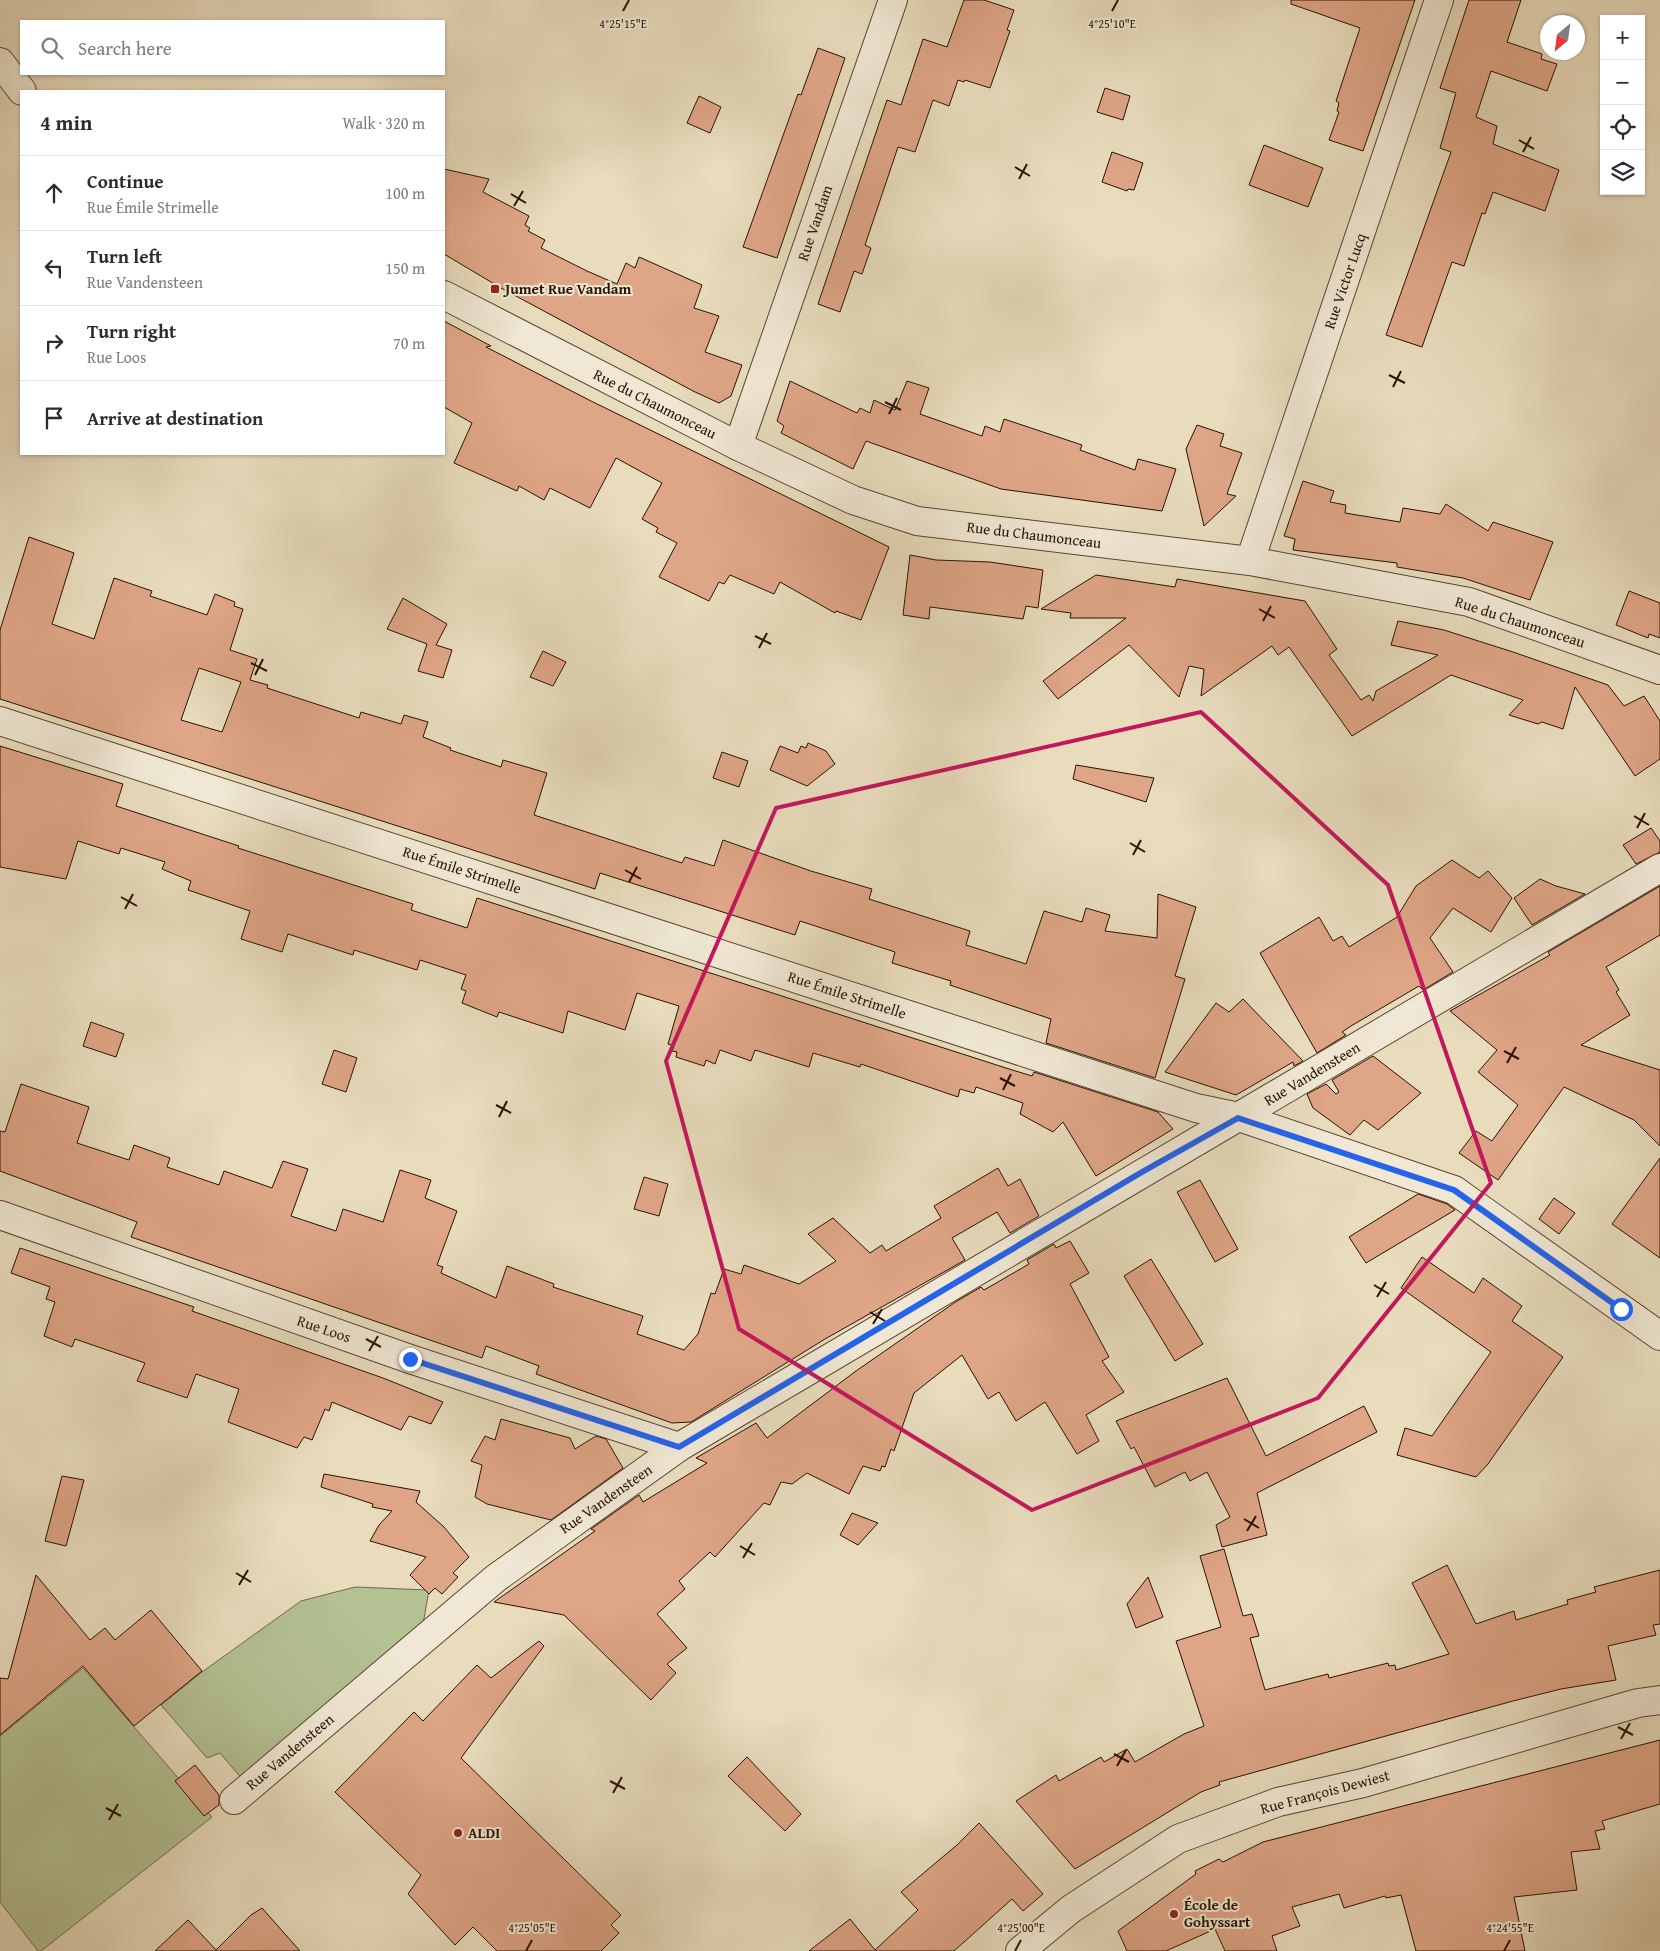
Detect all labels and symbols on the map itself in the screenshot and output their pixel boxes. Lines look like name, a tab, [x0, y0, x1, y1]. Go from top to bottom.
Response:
text: 4°25'15"E	[599, 15, 647, 32]
text: 4°25'10"E	[1088, 15, 1136, 32]
north arrow	[1540, 15, 1585, 60]
street label: Rue Vandam	[792, 181, 838, 264]
street label: Rue Victor Lucq	[1318, 230, 1371, 332]
place label: Jumet Rue Vandam	[502, 278, 632, 299]
marker: Jumet Rue Vandam	[489, 283, 501, 295]
street label: Rue du Chaumonceau	[590, 363, 721, 444]
street label: Rue du Chaumonceau	[966, 516, 1103, 553]
street label: Rue du Chaumonceau	[1452, 591, 1589, 653]
street label: Rue Émile Strimelle	[400, 840, 524, 899]
street label: Rue Émile Strimelle	[785, 965, 909, 1024]
street label: Rue Vandensteen	[1260, 1036, 1364, 1111]
route start	[1610, 1298, 1633, 1321]
street label: Rue Loos	[294, 1310, 354, 1348]
route end	[399, 1348, 422, 1371]
street label: Rue Vandensteen	[555, 1458, 657, 1538]
street label: Rue Vandensteen	[241, 1708, 339, 1795]
street label: Rue François Dewiest	[1258, 1764, 1393, 1819]
place label: ALDI	[468, 1822, 500, 1843]
marker: ALDI	[452, 1827, 464, 1839]
place label: École de Gohyssart	[1184, 1894, 1251, 1932]
marker: École de Gohyssart	[1168, 1908, 1180, 1920]
text: 4°25'05"E	[508, 1919, 556, 1936]
text: 4°25'00"E	[997, 1919, 1045, 1936]
text: 4°24'55"E	[1486, 1919, 1534, 1936]

